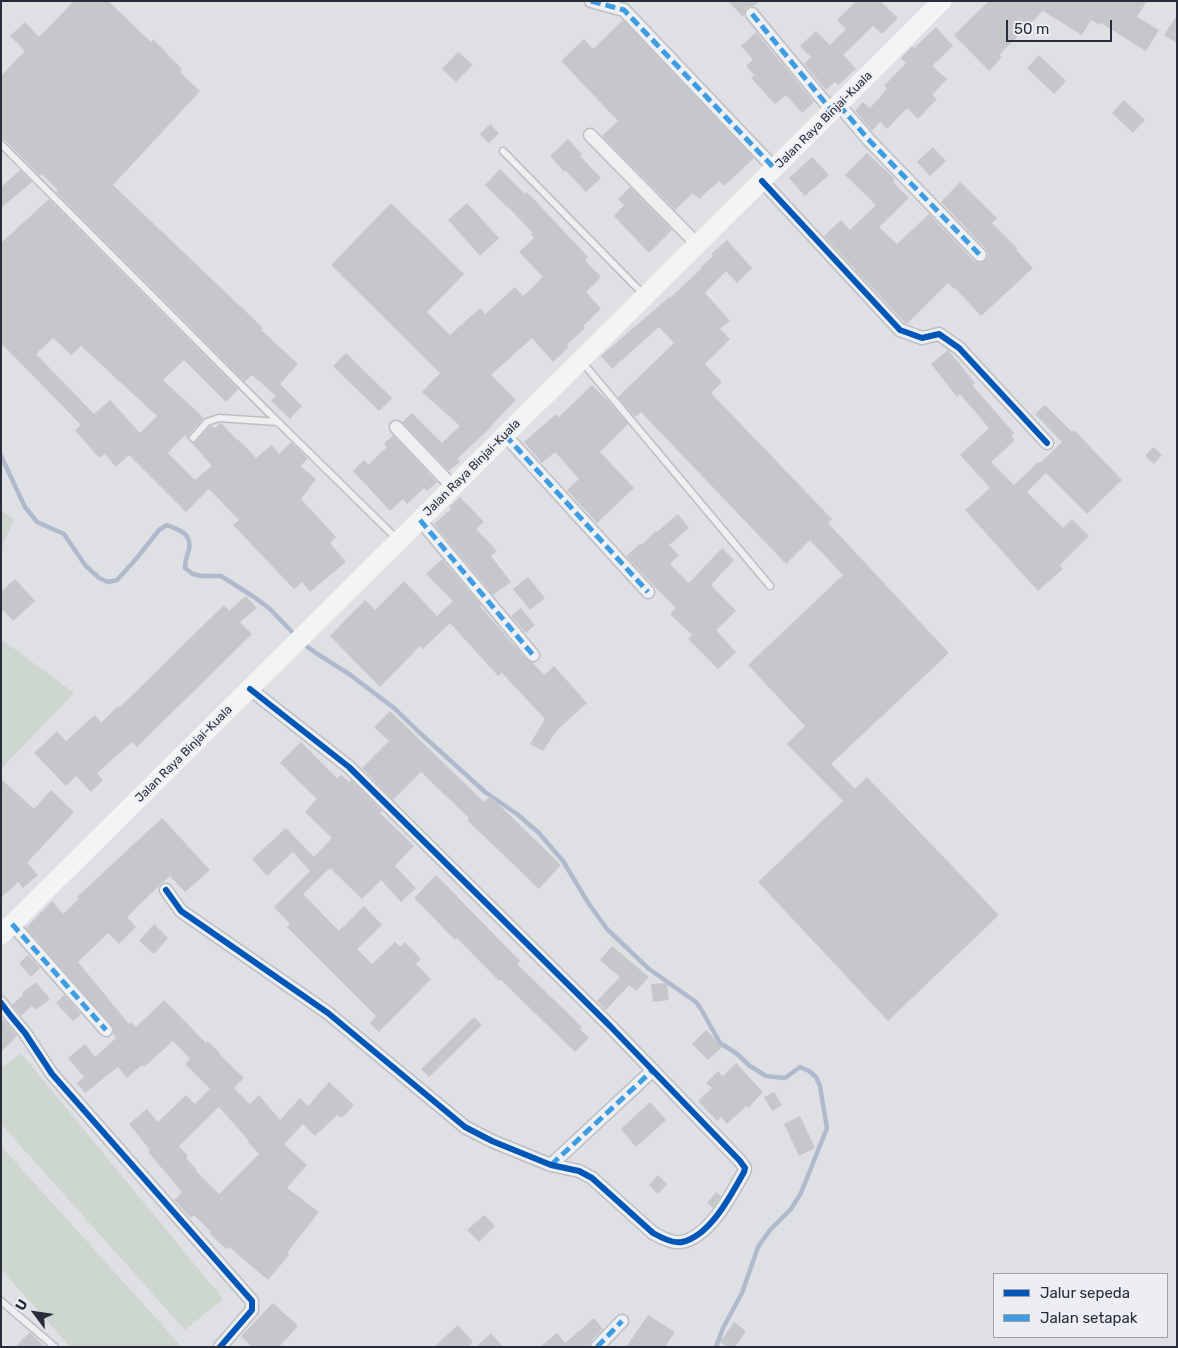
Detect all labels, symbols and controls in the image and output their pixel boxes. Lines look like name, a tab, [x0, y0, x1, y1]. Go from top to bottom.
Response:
scale bar	[1008, 10, 1114, 42]
text: 50 m	[1014, 20, 1049, 38]
street label: Jalan Raya Binjai-Kuala	[773, 69, 875, 171]
street label: Jalan Raya Binjai-Kuala	[421, 417, 523, 519]
street label: Jalan Raya Binjai-Kuala	[133, 703, 235, 805]
legend	[993, 1273, 1168, 1338]
text: Jalur sepeda	[1040, 1284, 1130, 1302]
north arrow	[10, 1288, 60, 1338]
text: U	[12, 1296, 32, 1314]
text: Jalan setapak	[1040, 1309, 1138, 1327]

